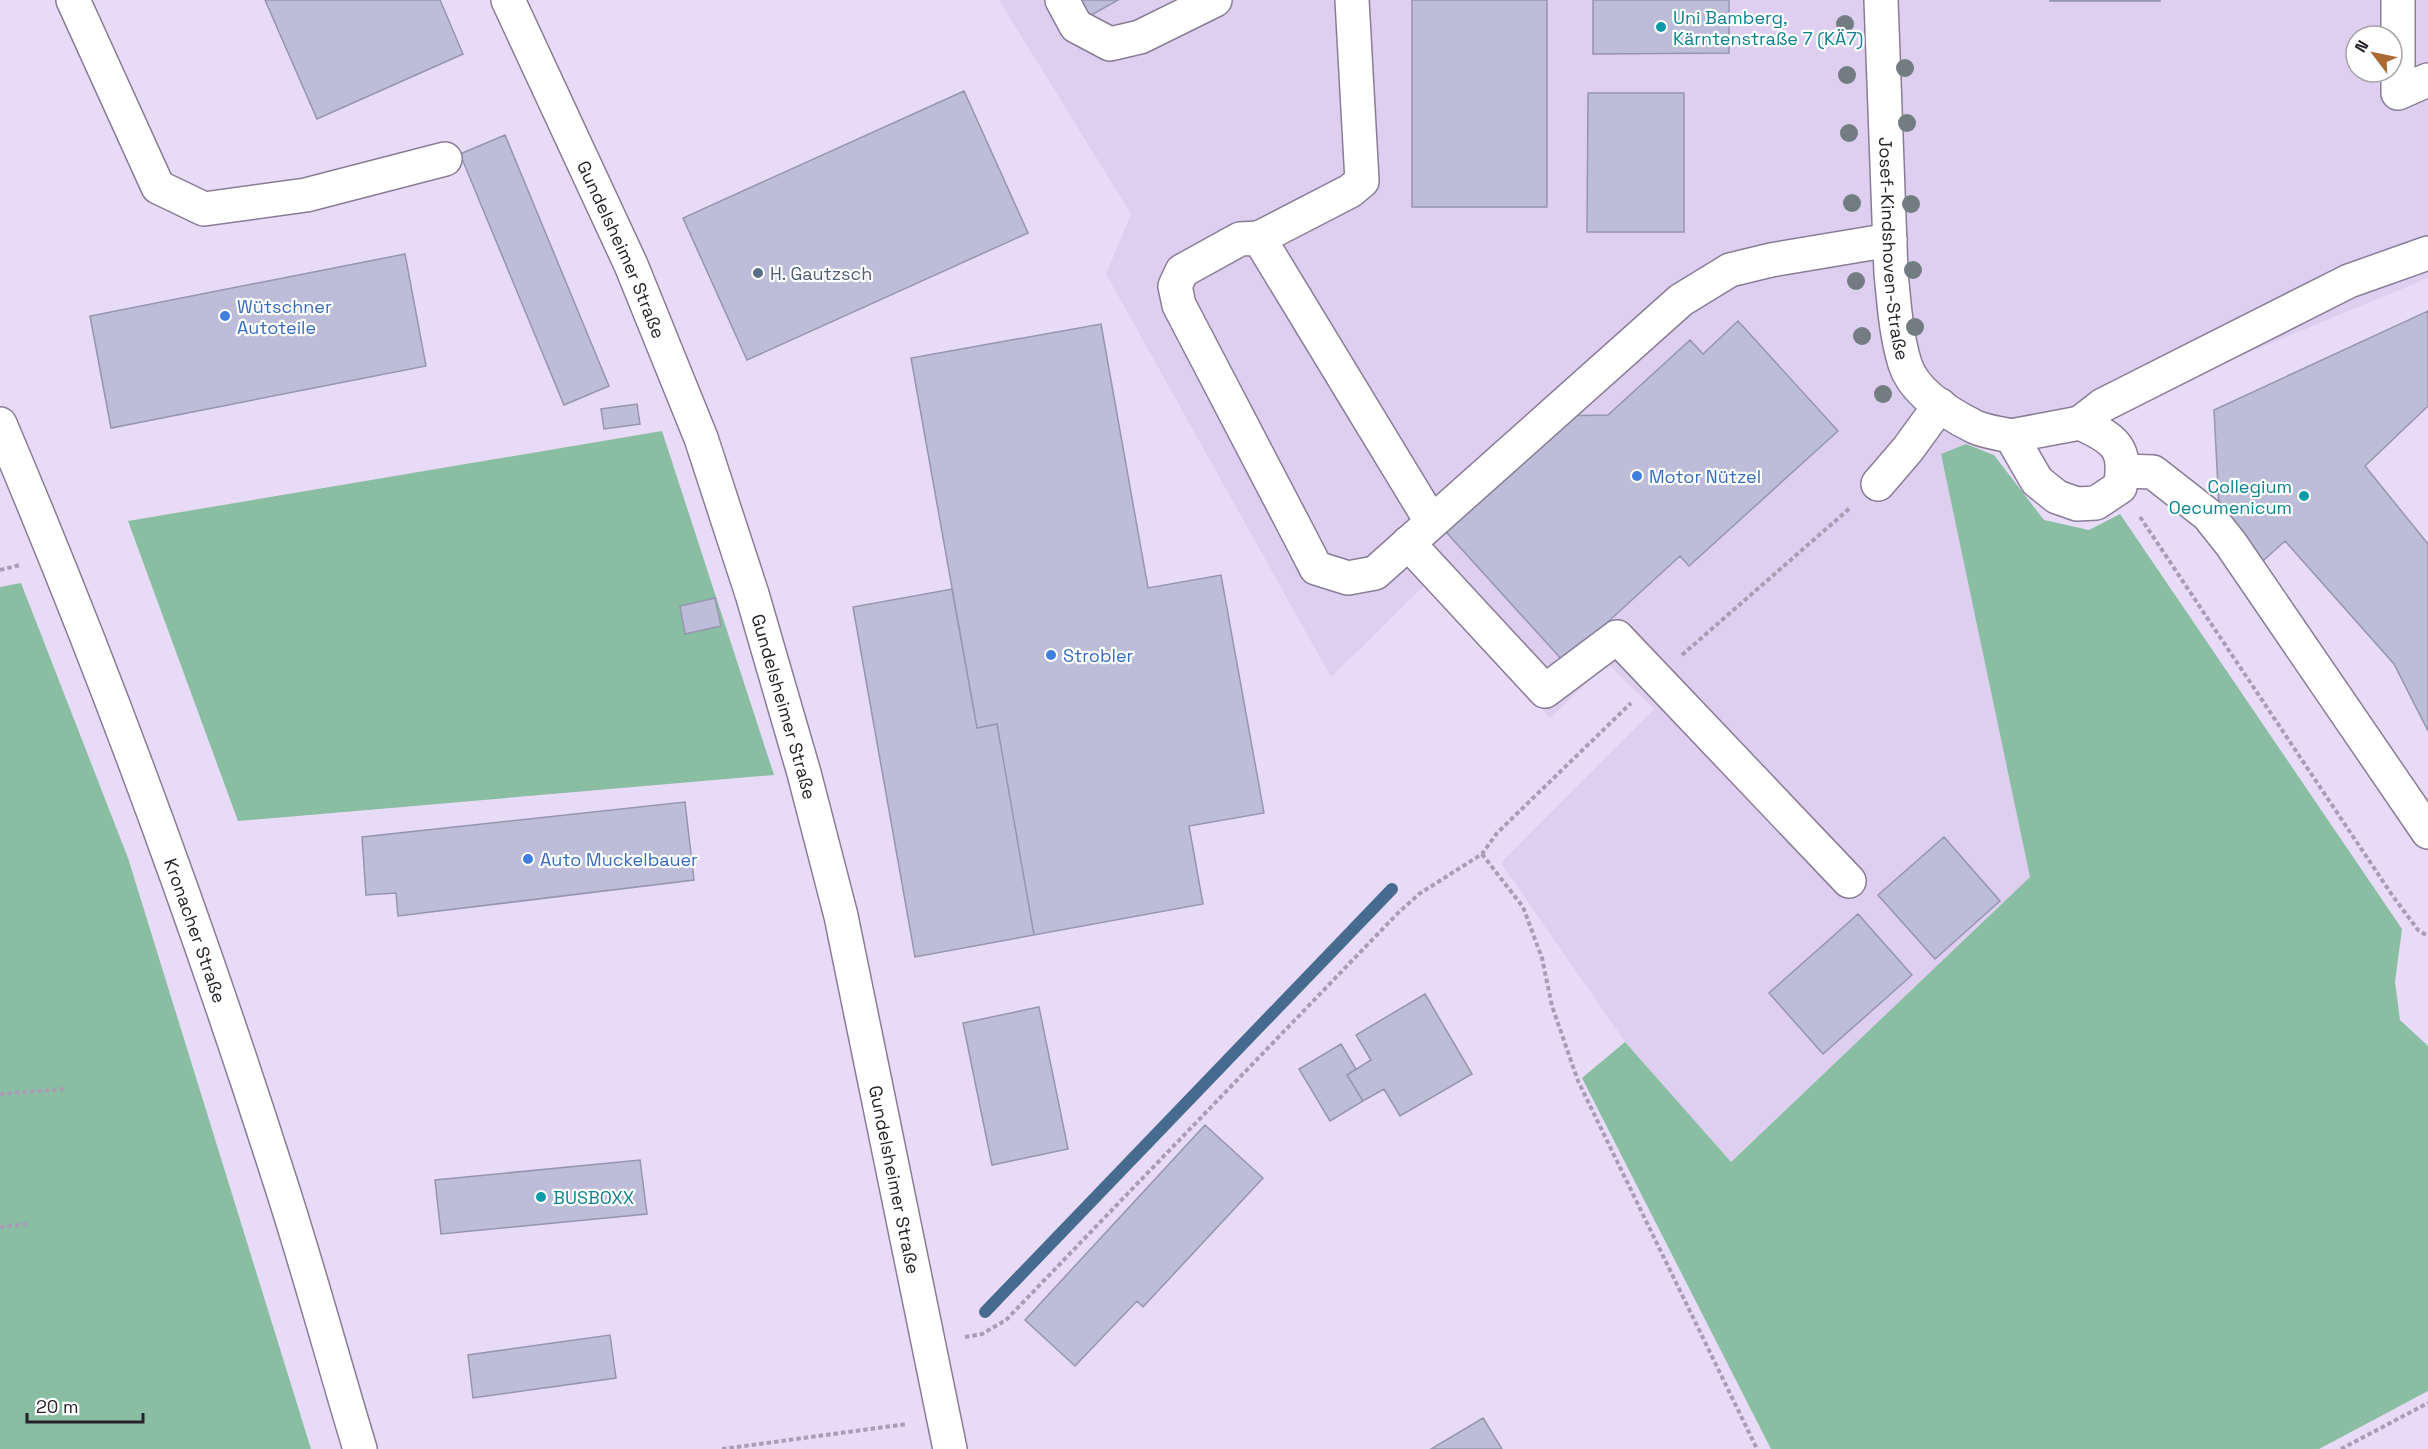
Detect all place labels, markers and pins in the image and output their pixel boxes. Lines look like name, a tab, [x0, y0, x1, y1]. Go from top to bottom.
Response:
place label: Uni Bamberg, Kärntenstraße 7 (KÄ7)	[1673, 6, 1863, 50]
marker: Uni Bamberg, Kärntenstraße 7 (KÄ7)	[1654, 20, 1668, 34]
place label: H. Gautzsch	[770, 262, 872, 285]
marker: H. Gautzsch	[751, 266, 765, 280]
place label: Wütschner Autoteile	[237, 295, 332, 339]
marker: Wütschner Autoteile	[218, 309, 232, 323]
place label: Motor Nützel	[1649, 465, 1761, 488]
marker: Motor Nützel	[1630, 469, 1644, 483]
place label: Collegium Oecumenicum	[2169, 475, 2292, 519]
marker: Collegium Oecumenicum	[2297, 489, 2311, 503]
place label: Strobler	[1063, 644, 1134, 667]
marker: Strobler	[1044, 648, 1058, 662]
place label: Auto Muckelbauer	[540, 848, 698, 871]
marker: Auto Muckelbauer	[521, 852, 535, 866]
place label: BUSBOXX	[553, 1186, 634, 1209]
marker: BUSBOXX	[534, 1190, 548, 1204]

